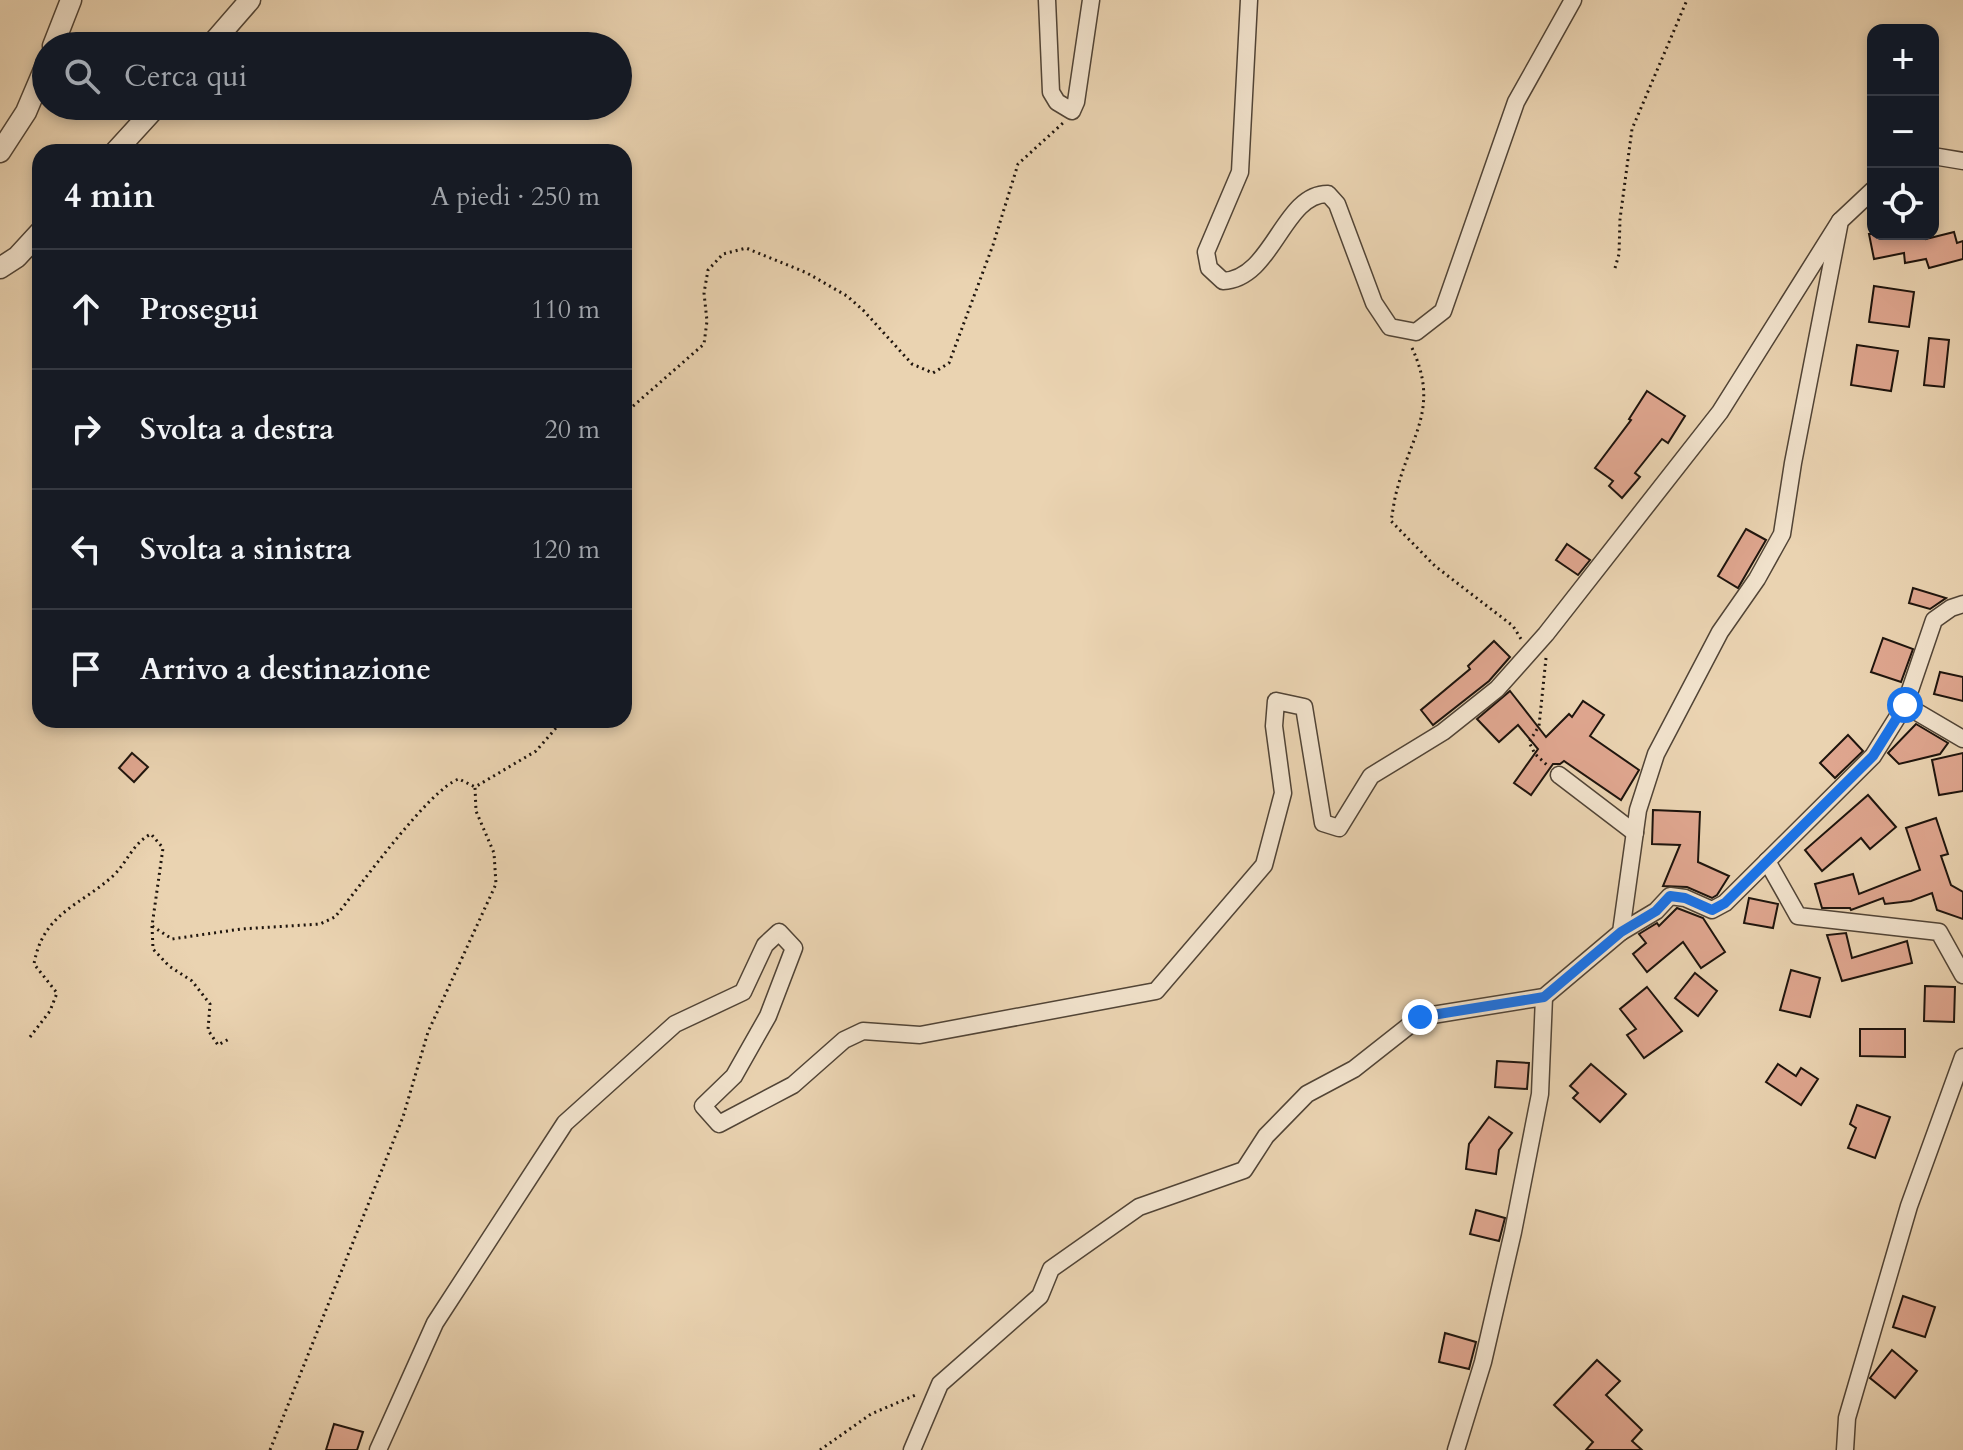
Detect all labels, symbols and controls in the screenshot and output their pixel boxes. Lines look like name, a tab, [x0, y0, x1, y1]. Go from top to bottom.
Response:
map controls	[1867, 24, 1939, 240]
button: +	[1867, 24, 1939, 96]
search box	[32, 32, 632, 120]
icon: search	[60, 54, 104, 98]
text: Cerca qui	[124, 56, 247, 97]
button: −	[1867, 96, 1939, 168]
button: locate	[1867, 168, 1939, 240]
text: 4 min	[64, 173, 155, 219]
text: A piedi · 250 m	[431, 179, 600, 214]
icon: ahead	[64, 287, 108, 331]
text: Prosegui	[140, 289, 259, 330]
text: 110 m	[531, 292, 600, 327]
icon: right	[64, 407, 108, 451]
text: Svolta a destra	[140, 409, 334, 450]
text: 20 m	[544, 412, 600, 447]
icon: left	[64, 527, 108, 571]
text: Svolta a sinistra	[140, 529, 352, 570]
text: 120 m	[531, 532, 600, 567]
icon: arrive	[64, 647, 108, 691]
text: Arrivo a destinazione	[140, 649, 431, 690]
route start	[1887, 687, 1923, 723]
route end	[1402, 999, 1438, 1035]

